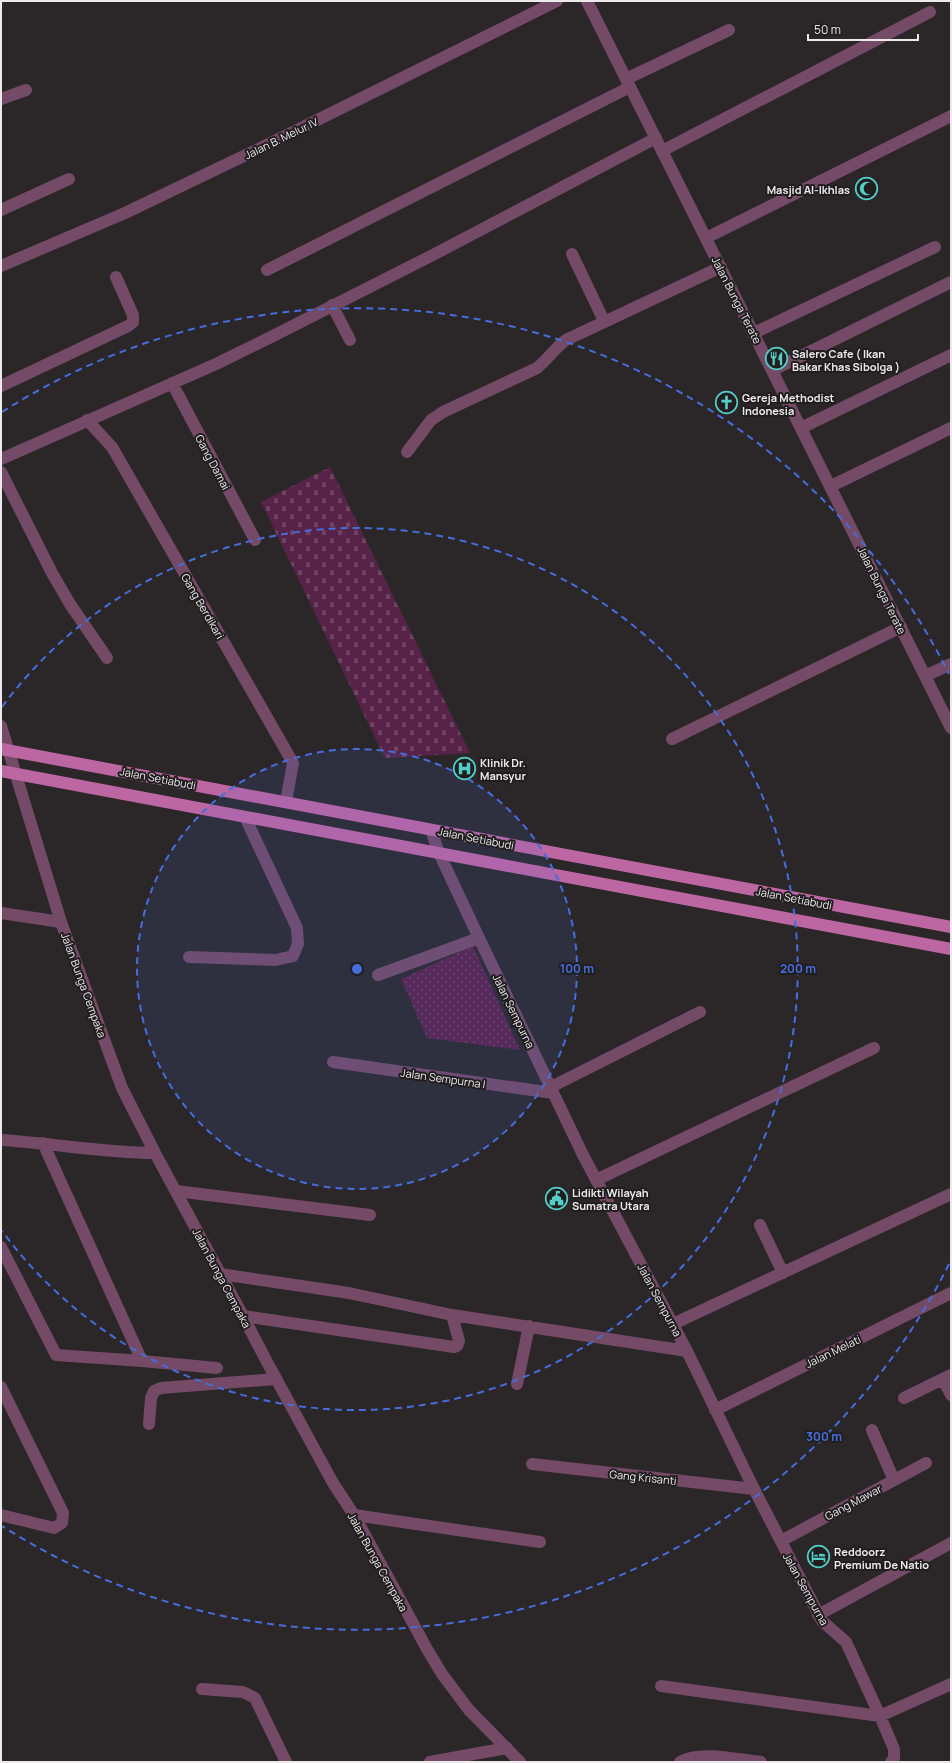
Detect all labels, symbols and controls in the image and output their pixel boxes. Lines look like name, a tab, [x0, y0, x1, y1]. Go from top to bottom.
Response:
scale bar	[808, 16, 918, 42]
text: 50 m	[814, 21, 841, 38]
street label: Jalan B. Melur IV	[242, 114, 321, 162]
mosque icon: Masjid Al-Ikhlas	[853, 176, 879, 202]
place label: Masjid Al-Ikhlas	[767, 182, 850, 197]
street label: Jalan Bunga Terate	[709, 254, 766, 347]
restaurant icon: Salero Cafe ( Ikan Bakar Khas Sibolga )	[764, 346, 790, 372]
place label: Salero Cafe ( Ikan Bakar Khas Sibolga )	[792, 346, 900, 374]
church icon: Gereja Methodist Indonesia	[713, 390, 739, 416]
place label: Gereja Methodist Indonesia	[742, 390, 835, 418]
street label: Gang Damai	[192, 432, 234, 492]
street label: Jalan Bunga Terate	[854, 544, 910, 637]
street label: Gang Berdikari	[178, 570, 228, 642]
hospital icon: Klinik Dr. Mansyur	[452, 755, 478, 781]
place label: Klinik Dr. Mansyur	[480, 755, 526, 783]
street label: Jalan Setiabudi	[119, 763, 197, 793]
street label: Jalan Setiabudi	[437, 823, 515, 853]
street label: Jalan Setiabudi	[755, 883, 833, 913]
street label: Jalan Bunga Cempaka	[58, 930, 110, 1040]
text: 100 m	[560, 960, 594, 977]
text: 200 m	[780, 960, 816, 977]
centre of rings	[350, 962, 364, 976]
street label: Jalan Sempurna	[490, 971, 538, 1051]
street label: Jalan Sempurna I	[400, 1065, 486, 1091]
public building icon: Lidikti Wilayah Sumatra Utara	[543, 1185, 569, 1211]
place label: Lidikti Wilayah Sumatra Utara	[572, 1185, 650, 1213]
street label: Jalan Bunga Cempaka	[189, 1226, 255, 1330]
street label: Jalan Sempurna	[634, 1261, 686, 1339]
street label: Jalan Melati	[803, 1331, 863, 1371]
text: 300 m	[806, 1428, 842, 1445]
street label: Gang Krisanti	[609, 1466, 677, 1488]
street label: Gang Mawar	[822, 1481, 884, 1523]
street label: Jalan Bunga Cempaka	[345, 1510, 411, 1614]
hotel icon: Reddoorz Premium De Natio	[805, 1544, 831, 1570]
place label: Reddoorz Premium De Natio	[834, 1544, 929, 1572]
street label: Jalan Sempurna	[780, 1550, 832, 1628]

